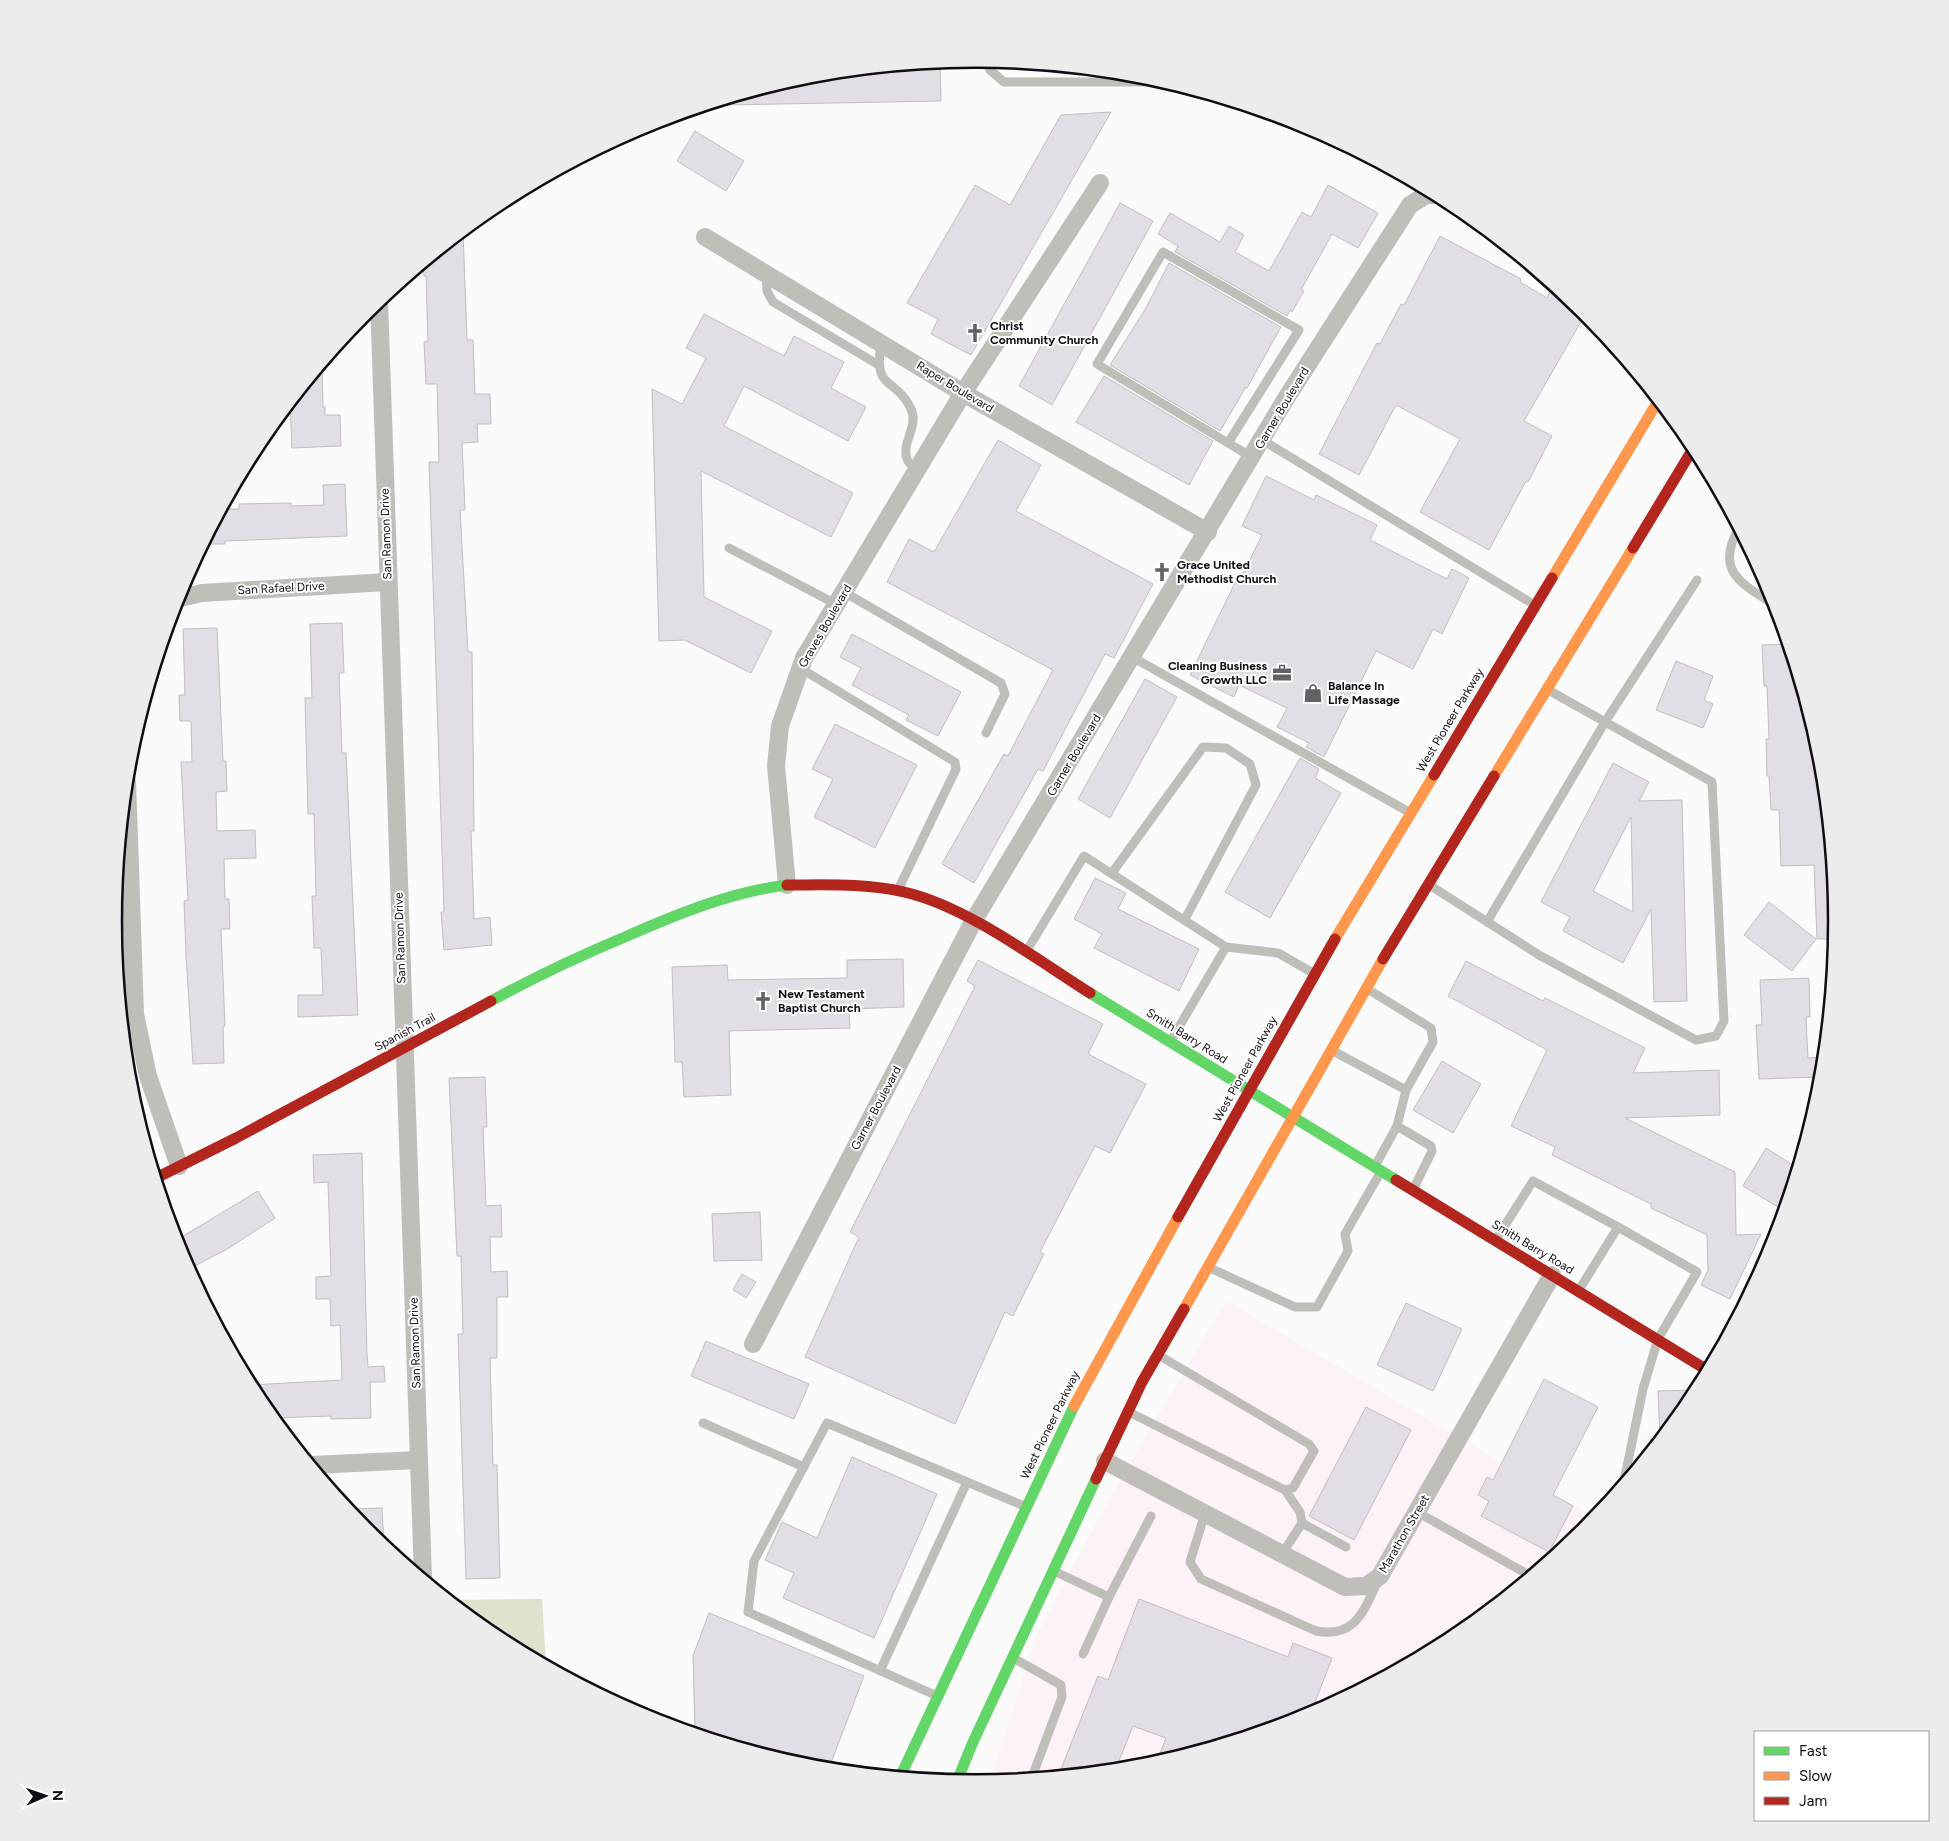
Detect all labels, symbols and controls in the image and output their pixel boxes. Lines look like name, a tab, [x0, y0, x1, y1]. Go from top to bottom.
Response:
place label: Christ Community Church	[990, 319, 1098, 347]
church icon: Christ Community Church	[964, 322, 986, 344]
street label: Raper Boulevard	[914, 358, 996, 416]
street label: Garner Boulevard	[1252, 365, 1312, 451]
street label: San Ramon Drive	[377, 488, 395, 580]
place label: Grace United Methodist Church	[1177, 558, 1277, 586]
church icon: Grace United Methodist Church	[1151, 561, 1173, 583]
street label: San Rafael Drive	[237, 579, 325, 597]
street label: Graves Boulevard	[796, 582, 854, 670]
place label: Cleaning Business Growth LLC	[1168, 659, 1267, 687]
office icon: Cleaning Business Growth LLC	[1271, 662, 1293, 684]
street label: West Pioneer Parkway	[1413, 665, 1487, 774]
place label: Balance In Life Massage	[1328, 679, 1400, 707]
shop icon: Balance In Life Massage	[1302, 682, 1324, 704]
street label: Garner Boulevard	[1044, 712, 1104, 798]
street label: San Ramon Drive	[391, 892, 409, 984]
place label: New Testament Baptist Church	[778, 987, 865, 1015]
church icon: New Testament Baptist Church	[752, 990, 774, 1012]
street label: Smith Barry Road	[1144, 1005, 1230, 1067]
street label: Spanish Trail	[372, 1010, 438, 1054]
street label: West Pioneer Parkway	[1210, 1013, 1280, 1124]
street label: Garner Boulevard	[848, 1064, 904, 1152]
street label: Smith Barry Road	[1490, 1217, 1576, 1277]
street label: San Ramon Drive	[406, 1297, 424, 1389]
street label: West Pioneer Parkway	[1018, 1368, 1083, 1481]
street label: Marathon Street	[1376, 1492, 1432, 1576]
legend	[1754, 1731, 1929, 1821]
text: Fast	[1799, 1742, 1828, 1760]
text: Slow	[1799, 1767, 1832, 1785]
north arrow	[20, 1771, 70, 1821]
text: N	[49, 1790, 66, 1801]
text: Jam	[1799, 1792, 1827, 1810]

